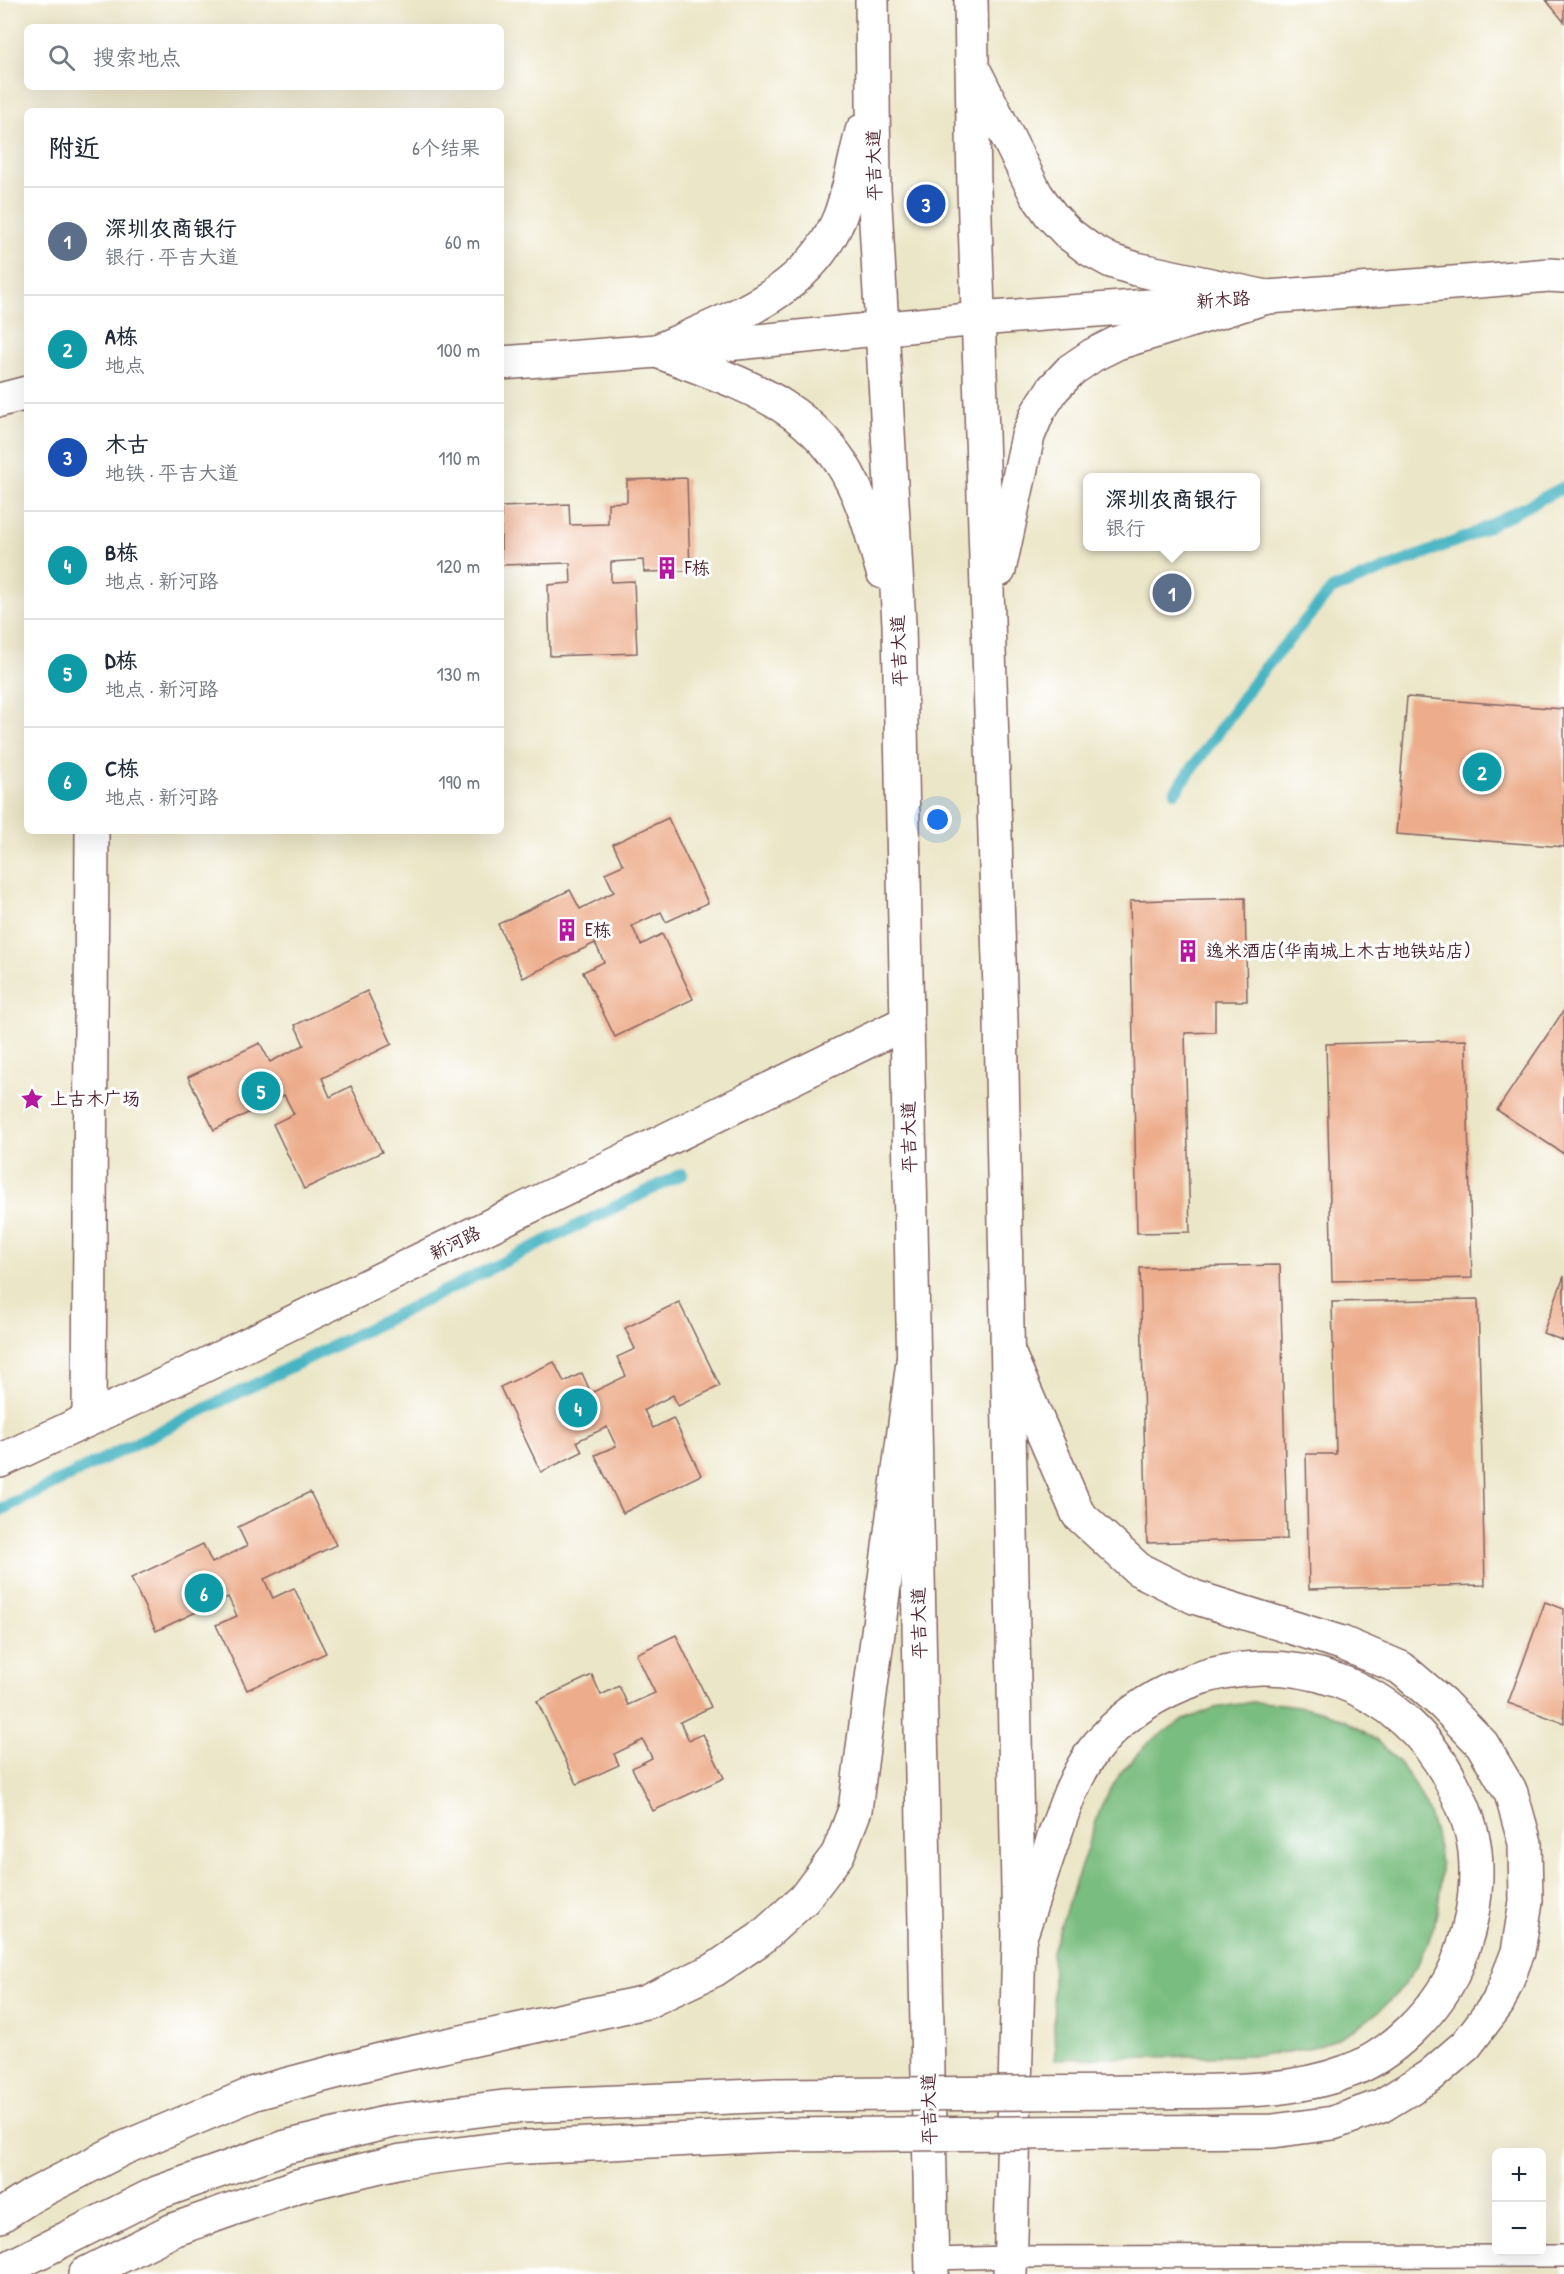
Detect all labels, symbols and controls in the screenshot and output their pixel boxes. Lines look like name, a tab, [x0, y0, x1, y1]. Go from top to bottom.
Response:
search box	[24, 24, 504, 90]
icon: search	[45, 41, 78, 74]
text: 搜索地点	[93, 42, 181, 72]
street label: 平吉大道	[860, 129, 887, 201]
text: 附近	[48, 130, 100, 165]
text: 6个结果	[412, 134, 480, 161]
pin: 3	[906, 182, 946, 226]
text: 深圳农商银行	[105, 213, 237, 243]
text: 1	[64, 228, 71, 255]
text: 60 m	[445, 228, 480, 255]
text: 银行 · 平吉大道	[105, 243, 238, 270]
street label: 新木路	[1195, 285, 1251, 314]
text: A栋	[105, 321, 138, 351]
text: 2	[63, 336, 72, 363]
text: 100 m	[437, 336, 480, 363]
text: 地点	[105, 351, 145, 378]
text: 木古	[105, 429, 149, 459]
text: 3	[63, 444, 72, 471]
text: 110 m	[438, 444, 480, 471]
text: 地铁 · 平吉大道	[105, 459, 238, 486]
popup	[1083, 473, 1260, 551]
text: 深圳农商银行	[1105, 484, 1238, 514]
text: 银行	[1105, 514, 1145, 541]
text: B栋	[105, 537, 138, 567]
text: 4	[64, 552, 71, 579]
text: 120 m	[436, 552, 480, 579]
building icon: F栋	[654, 555, 680, 581]
place label: F栋	[684, 555, 710, 580]
text: 地点 · 新河路	[105, 567, 218, 594]
pin: 1	[1152, 570, 1192, 616]
street label: 平吉大道	[885, 615, 912, 687]
text: D栋	[105, 645, 137, 675]
text: 5	[63, 660, 72, 687]
text: 130 m	[437, 660, 480, 687]
text: 地点 · 新河路	[105, 675, 218, 702]
pin: 2	[1462, 750, 1502, 794]
text: C栋	[105, 753, 139, 783]
text: 6	[64, 768, 71, 795]
text: 190 m	[438, 768, 480, 795]
text: 地点 · 新河路	[105, 783, 218, 810]
your location	[923, 805, 952, 834]
building icon: E栋	[554, 917, 580, 943]
place label: E栋	[585, 917, 611, 942]
building icon: 逸米酒店(华南城上木古地铁站店)	[1175, 938, 1201, 964]
place label: 逸米酒店(华南城上木古地铁站店)	[1206, 938, 1471, 963]
pin: 5	[242, 1068, 280, 1114]
place icon: 上古木广场	[19, 1086, 45, 1112]
place label: 上古木广场	[50, 1086, 140, 1111]
street label: 平吉大道	[895, 1101, 922, 1173]
street label: 新河路	[425, 1219, 485, 1266]
pin: 4	[558, 1386, 598, 1430]
pin: 6	[184, 1570, 224, 1616]
street label: 平吉大道	[905, 1587, 932, 1659]
street label: 平吉大道	[915, 2073, 942, 2145]
map controls	[1492, 2148, 1546, 2256]
button: +	[1492, 2148, 1546, 2202]
button: −	[1492, 2202, 1546, 2256]

